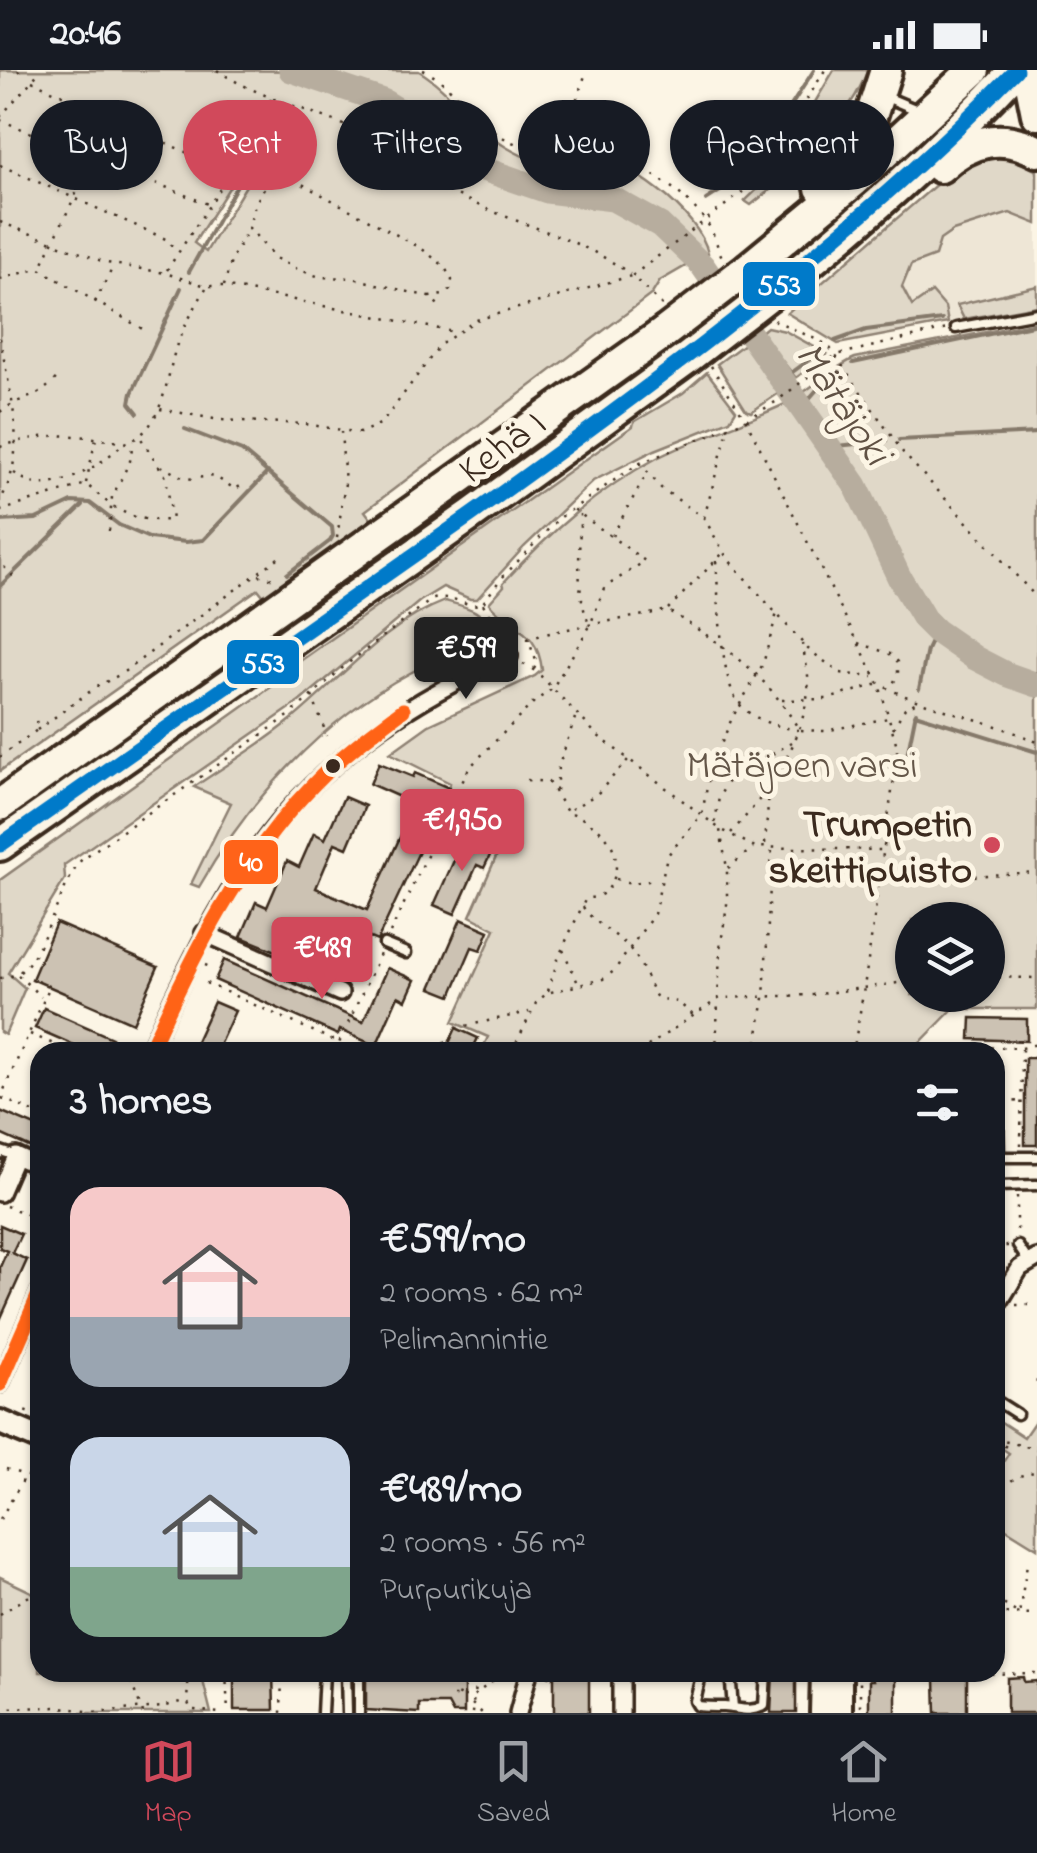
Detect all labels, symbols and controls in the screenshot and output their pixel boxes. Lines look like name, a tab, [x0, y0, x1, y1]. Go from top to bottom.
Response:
text: 20:46	[50, 7, 121, 63]
chip: Buy	[30, 100, 163, 190]
chip: Rent	[183, 100, 317, 190]
chip: Filters	[337, 100, 498, 190]
chip: New	[518, 100, 650, 190]
chip: Apartment	[670, 100, 894, 190]
line badge: 553	[741, 260, 817, 308]
text: 553	[757, 267, 801, 308]
water label: Mätäjoki	[778, 331, 907, 481]
street label: Kehä I	[447, 397, 560, 501]
pin: €599	[407, 617, 525, 702]
text: €599	[436, 626, 496, 673]
line badge: 553	[225, 638, 301, 686]
text: 553	[241, 645, 285, 686]
park label: Mätäjoen varsi	[686, 738, 918, 797]
unlabelled marker	[323, 756, 343, 776]
pin: €1,950	[381, 789, 543, 874]
place label: Trumpetin skeittipuisto	[769, 797, 972, 902]
text: €1,950	[422, 798, 502, 845]
marker: Trumpetin skeittipuisto	[981, 834, 1003, 856]
line badge: 40	[222, 838, 280, 886]
text: 40	[239, 844, 263, 885]
map controls	[895, 902, 1005, 1012]
button: layers	[895, 902, 1005, 1012]
pin: €489	[263, 917, 381, 1002]
text: €489	[293, 926, 351, 973]
text: 3 homes	[70, 1072, 212, 1133]
icon: filters	[910, 1075, 965, 1130]
text: €599/mo	[380, 1210, 526, 1271]
icon: home	[150, 1227, 270, 1347]
text: 2 rooms · 62 m²	[380, 1271, 583, 1318]
text: Pelimannintie	[380, 1318, 548, 1365]
text: €489/mo	[380, 1460, 522, 1521]
icon: home	[150, 1477, 270, 1597]
text: 2 rooms · 56 m²	[380, 1521, 586, 1568]
text: Purpurikuja	[380, 1568, 532, 1615]
tab: Map	[141, 1734, 196, 1835]
tab: Saved	[477, 1734, 550, 1835]
tab: Home	[831, 1734, 896, 1835]

